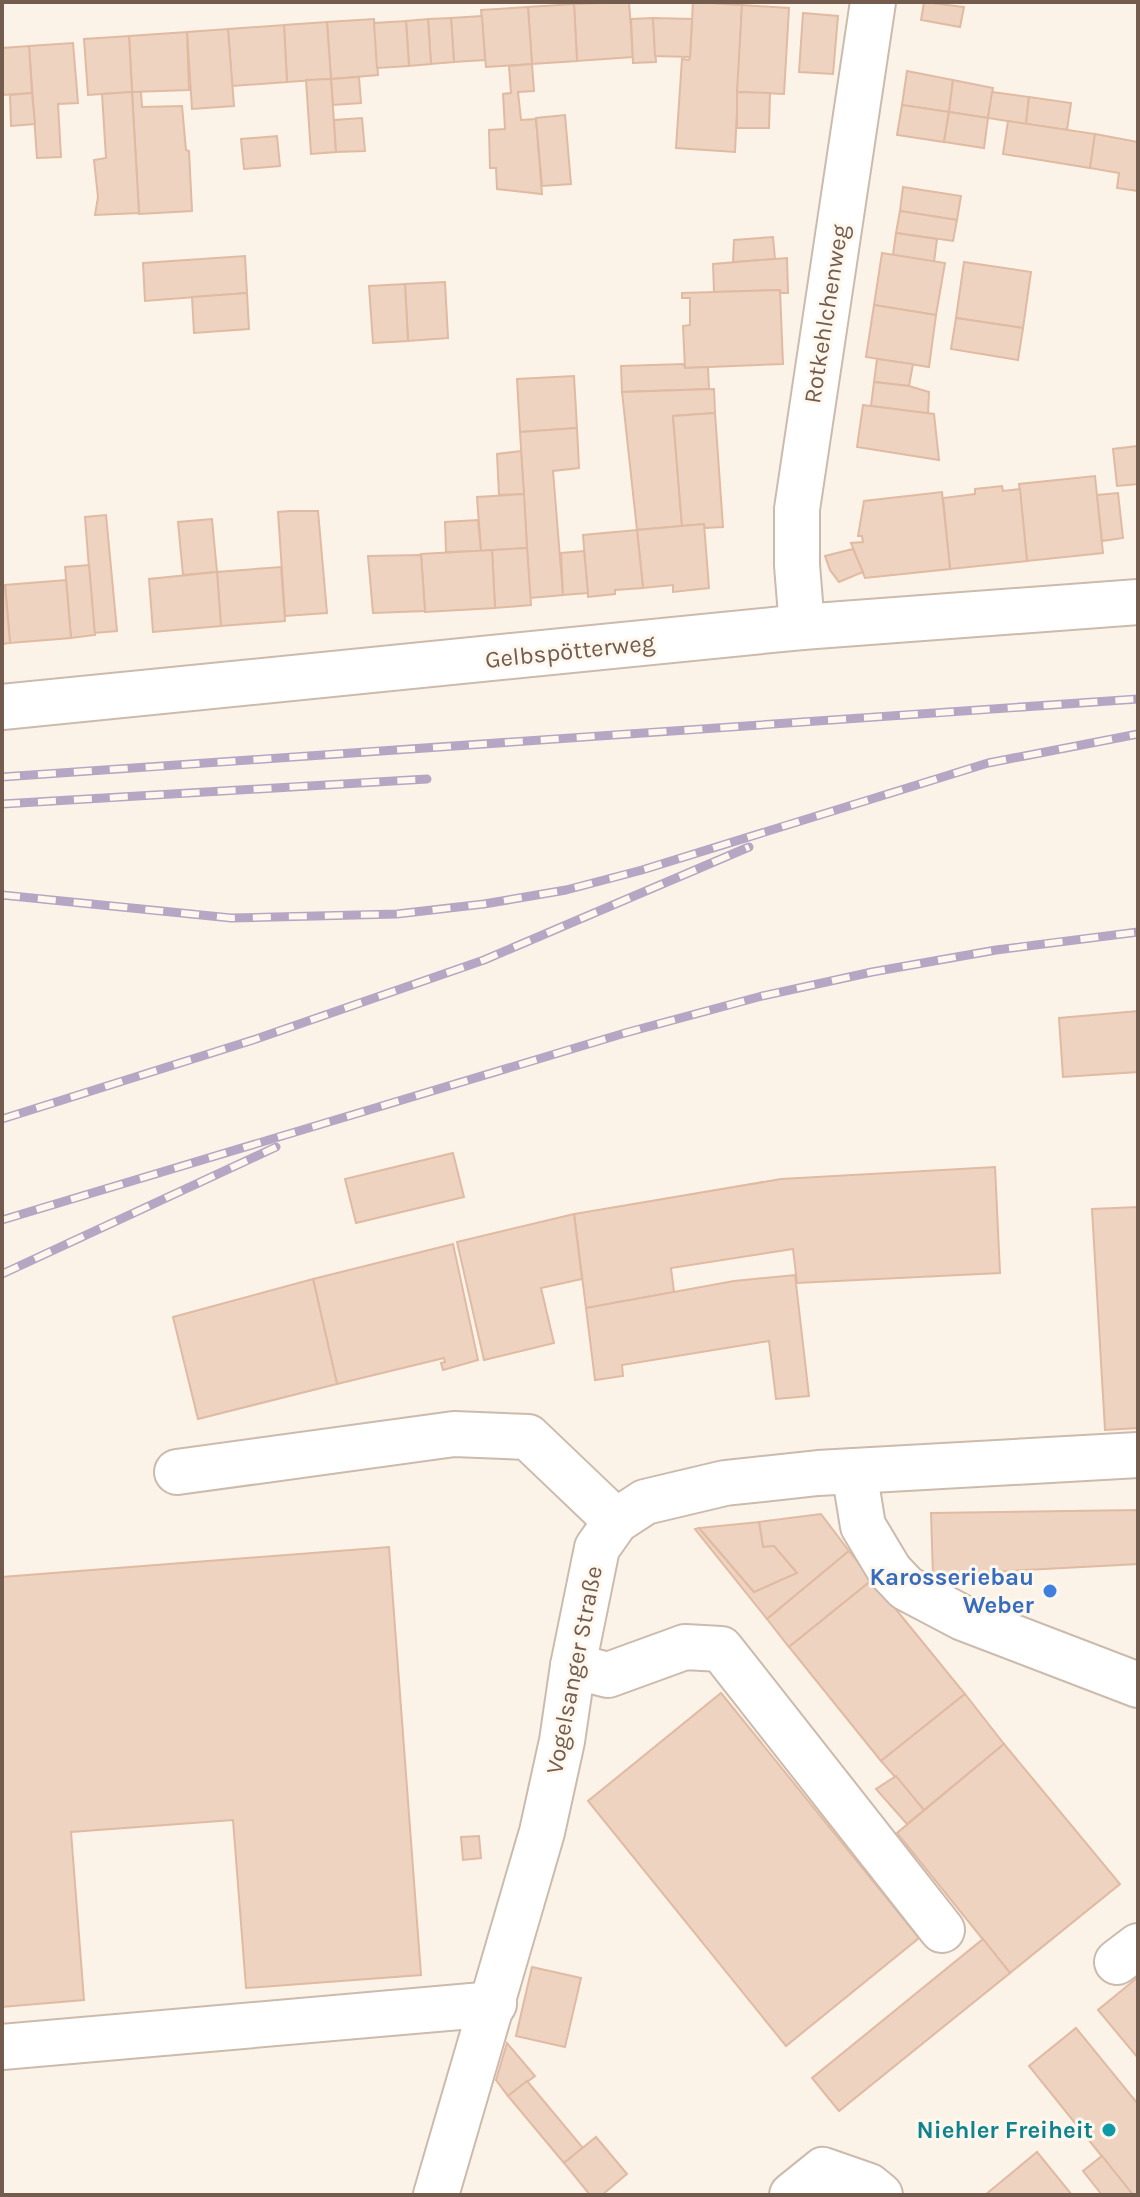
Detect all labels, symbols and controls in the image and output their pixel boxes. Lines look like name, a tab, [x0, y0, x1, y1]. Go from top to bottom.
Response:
street label: Rotkehlchenweg	[798, 222, 854, 405]
street label: Gelbspötterweg	[484, 628, 657, 674]
place label: Karosseriebau Weber	[869, 1563, 1035, 1619]
street label: Vogelsanger Straße	[540, 1564, 608, 1776]
marker: Karosseriebau Weber	[1041, 1582, 1059, 1600]
place label: Niehler Freiheit	[917, 2116, 1093, 2144]
marker: Niehler Freiheit	[1100, 2121, 1118, 2139]

